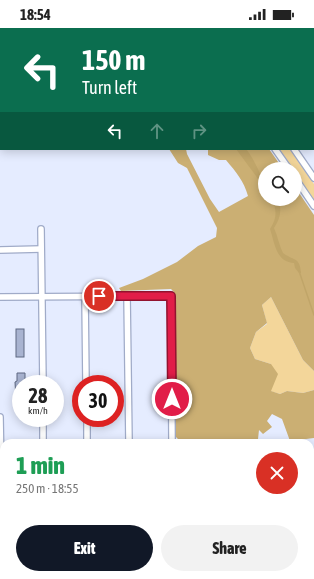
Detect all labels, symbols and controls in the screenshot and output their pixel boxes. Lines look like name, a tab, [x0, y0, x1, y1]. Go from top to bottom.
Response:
text: 18:54	[20, 6, 51, 23]
icon: left	[16, 44, 68, 96]
text: 150 m	[82, 44, 145, 76]
text: Turn left	[82, 77, 137, 98]
icon: left	[104, 120, 126, 142]
icon: ahead	[146, 120, 168, 142]
icon: right	[188, 120, 210, 142]
map controls	[258, 162, 302, 206]
button: search	[258, 162, 302, 206]
pin	[82, 279, 116, 313]
icon: arrive	[88, 285, 110, 307]
speed limit sign: 30	[72, 375, 124, 427]
position arrow	[151, 378, 193, 420]
text: 28	[29, 384, 47, 407]
text: km/h	[28, 405, 48, 416]
text: 1 min	[16, 452, 65, 479]
button: close	[256, 452, 298, 494]
text: 250 m · 18:55	[16, 481, 79, 496]
button: Exit	[16, 525, 153, 571]
button: Share	[161, 525, 298, 571]

